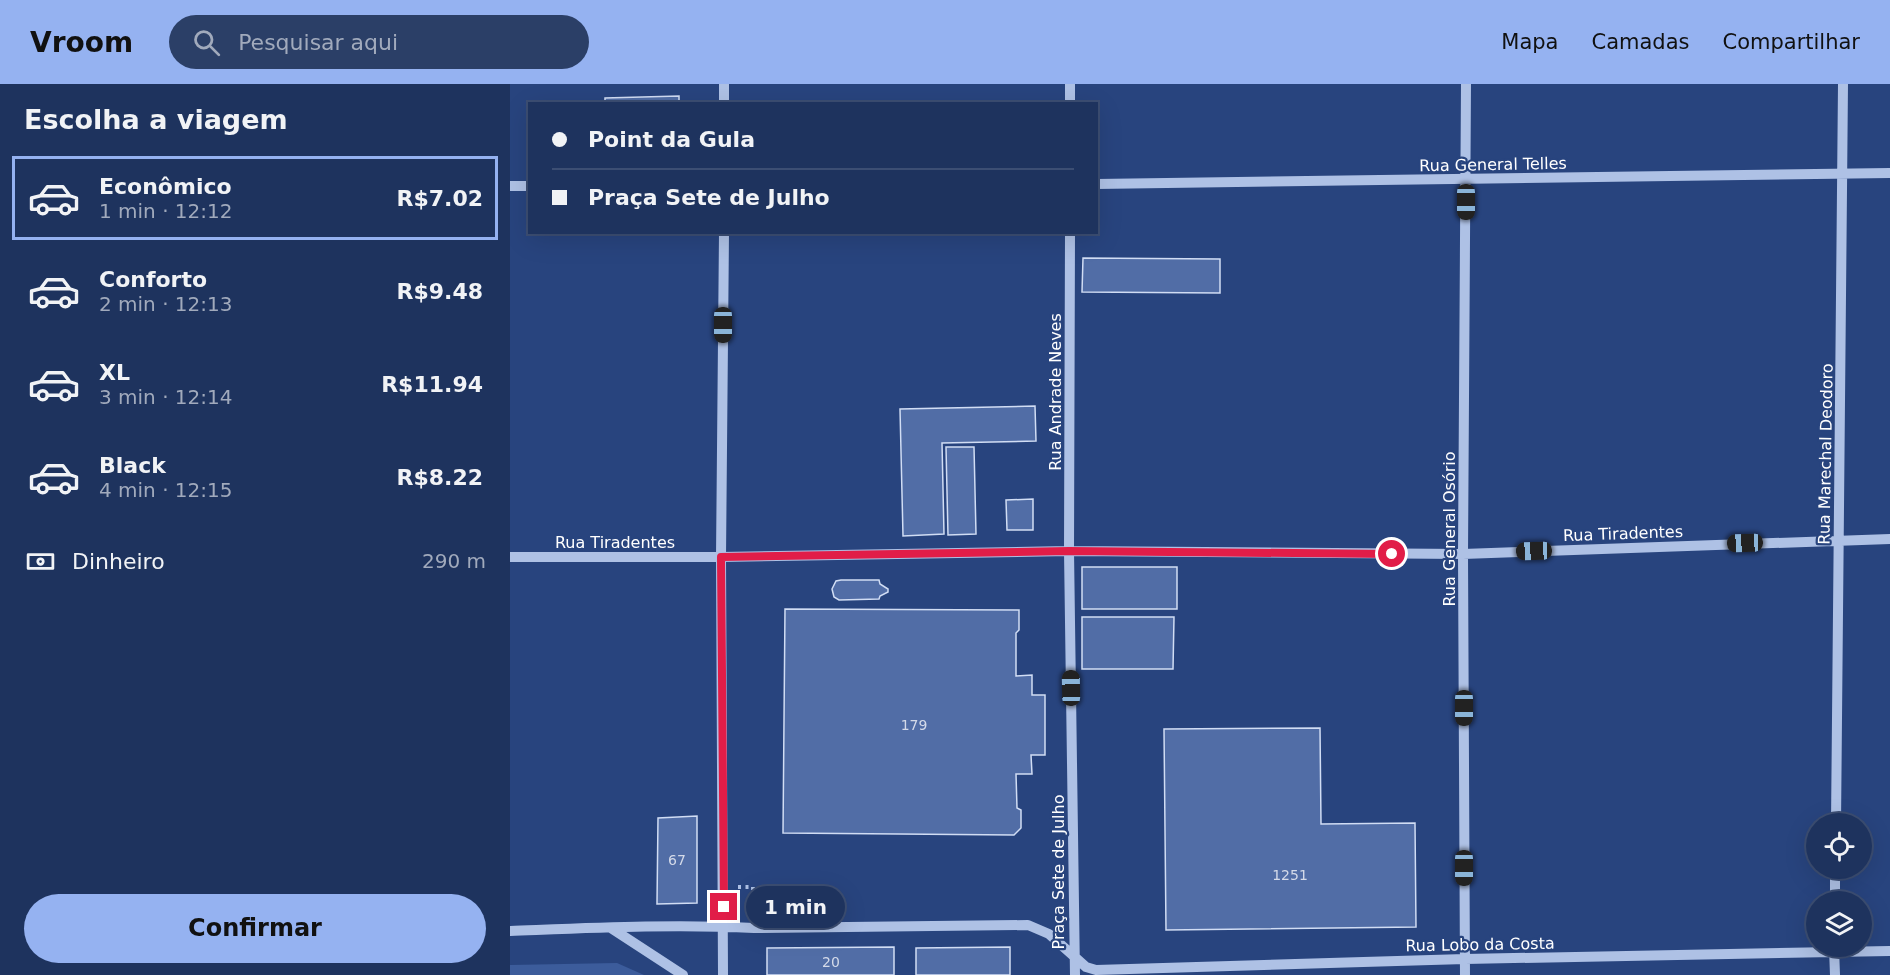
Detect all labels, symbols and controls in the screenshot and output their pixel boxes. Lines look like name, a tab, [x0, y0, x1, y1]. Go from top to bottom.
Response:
search box	[169, 15, 589, 69]
text: Vroom	[30, 26, 133, 59]
icon: search	[190, 26, 223, 59]
text: Pesquisar aqui	[238, 30, 398, 55]
text: Mapa	[1501, 30, 1558, 54]
text: Camadas	[1591, 30, 1689, 54]
text: Compartilhar	[1722, 30, 1860, 54]
text: Escolha a viagem	[24, 104, 288, 135]
text: Point da Gula	[588, 127, 755, 152]
street label: Rua General Telles	[1419, 154, 1567, 175]
icon: car	[27, 171, 81, 225]
text: Econômico	[99, 174, 232, 199]
car	[1457, 184, 1475, 220]
text: Praça Sete de Julho	[588, 185, 830, 210]
text: R$7.02	[396, 186, 483, 211]
text: 1 min · 12:12	[99, 199, 233, 223]
icon: car	[27, 264, 81, 318]
text: Conforto	[99, 267, 207, 292]
text: R$9.48	[396, 279, 483, 304]
text: 2 min · 12:13	[99, 292, 233, 316]
car	[714, 307, 732, 343]
street label: Rua Andrade Neves	[1046, 313, 1065, 471]
icon: car	[27, 357, 81, 411]
text: XL	[99, 360, 130, 385]
street label: Rua Marechal Deodoro	[1814, 363, 1837, 545]
text: R$11.94	[381, 372, 483, 397]
text: 3 min · 12:14	[99, 385, 233, 409]
icon: car	[27, 450, 81, 504]
street label: Rua General Osório	[1440, 451, 1459, 607]
text: Black	[99, 453, 166, 478]
text: R$8.22	[396, 465, 483, 490]
text: 4 min · 12:15	[99, 478, 233, 502]
street label: Rua Tiradentes	[1563, 522, 1683, 545]
street label: Rua Tiradentes	[555, 533, 675, 552]
car	[1727, 533, 1763, 553]
route start	[1378, 540, 1405, 567]
car	[1516, 541, 1552, 561]
icon: cash	[24, 545, 57, 578]
text: Dinheiro	[72, 549, 165, 574]
text: 290 m	[422, 549, 486, 573]
car	[1062, 670, 1080, 706]
car	[1455, 690, 1473, 726]
house number: 179	[901, 717, 927, 733]
street label: Praça Sete de Julho	[1049, 795, 1068, 949]
map controls	[1806, 813, 1872, 957]
button: locate	[1806, 813, 1872, 879]
car	[1455, 850, 1473, 886]
house number: 67	[668, 852, 686, 868]
house number: 1251	[1272, 867, 1308, 883]
callout: 1 min	[745, 886, 844, 928]
button: layers	[1806, 891, 1872, 957]
route end	[710, 893, 737, 920]
button: Confirmar	[24, 894, 486, 963]
text: 1 min	[764, 895, 827, 919]
street label: Rua Lobo da Costa	[1405, 934, 1555, 955]
house number: 20	[822, 954, 840, 970]

